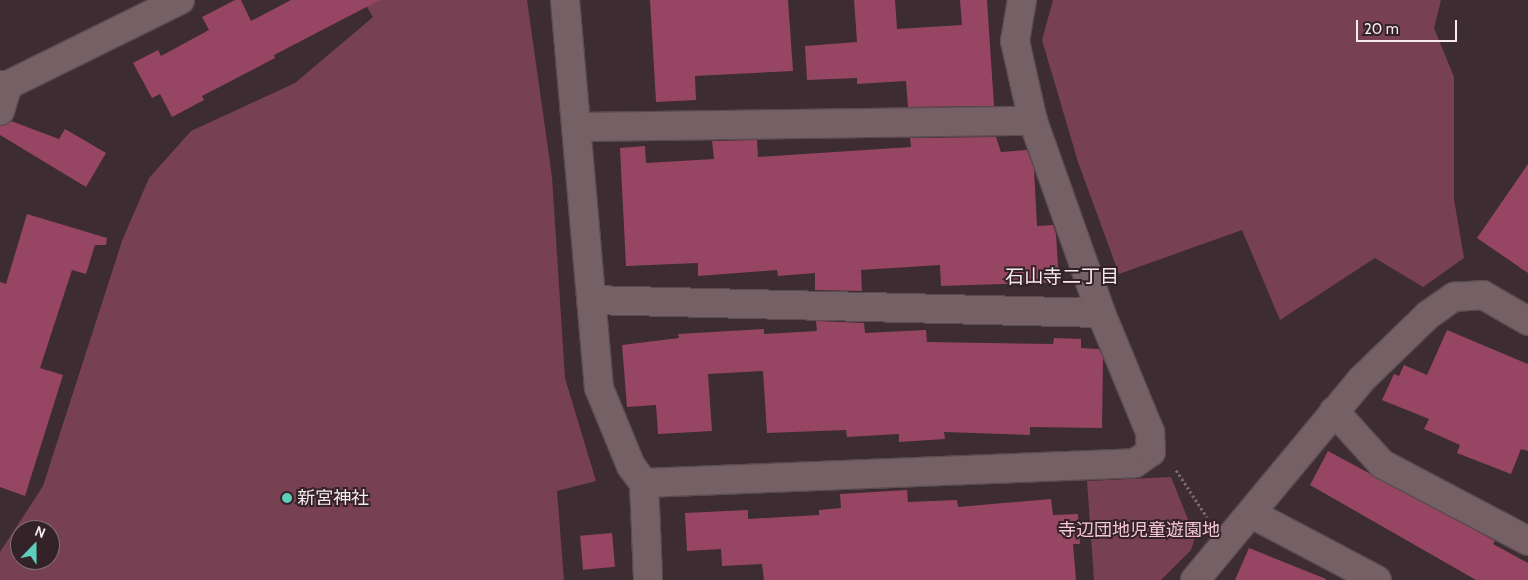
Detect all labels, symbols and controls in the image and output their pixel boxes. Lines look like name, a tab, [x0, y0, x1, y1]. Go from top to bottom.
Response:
scale bar	[1358, 10, 1459, 42]
text: 20 m	[1364, 20, 1399, 38]
district label: 石山寺二丁目	[1005, 266, 1119, 288]
place label: 新宮神社	[297, 487, 369, 509]
marker: 新宮神社	[281, 492, 293, 504]
park label: 寺辺団地児童遊園地	[1058, 519, 1220, 541]
north arrow	[10, 520, 60, 570]
text: N	[32, 522, 48, 542]

